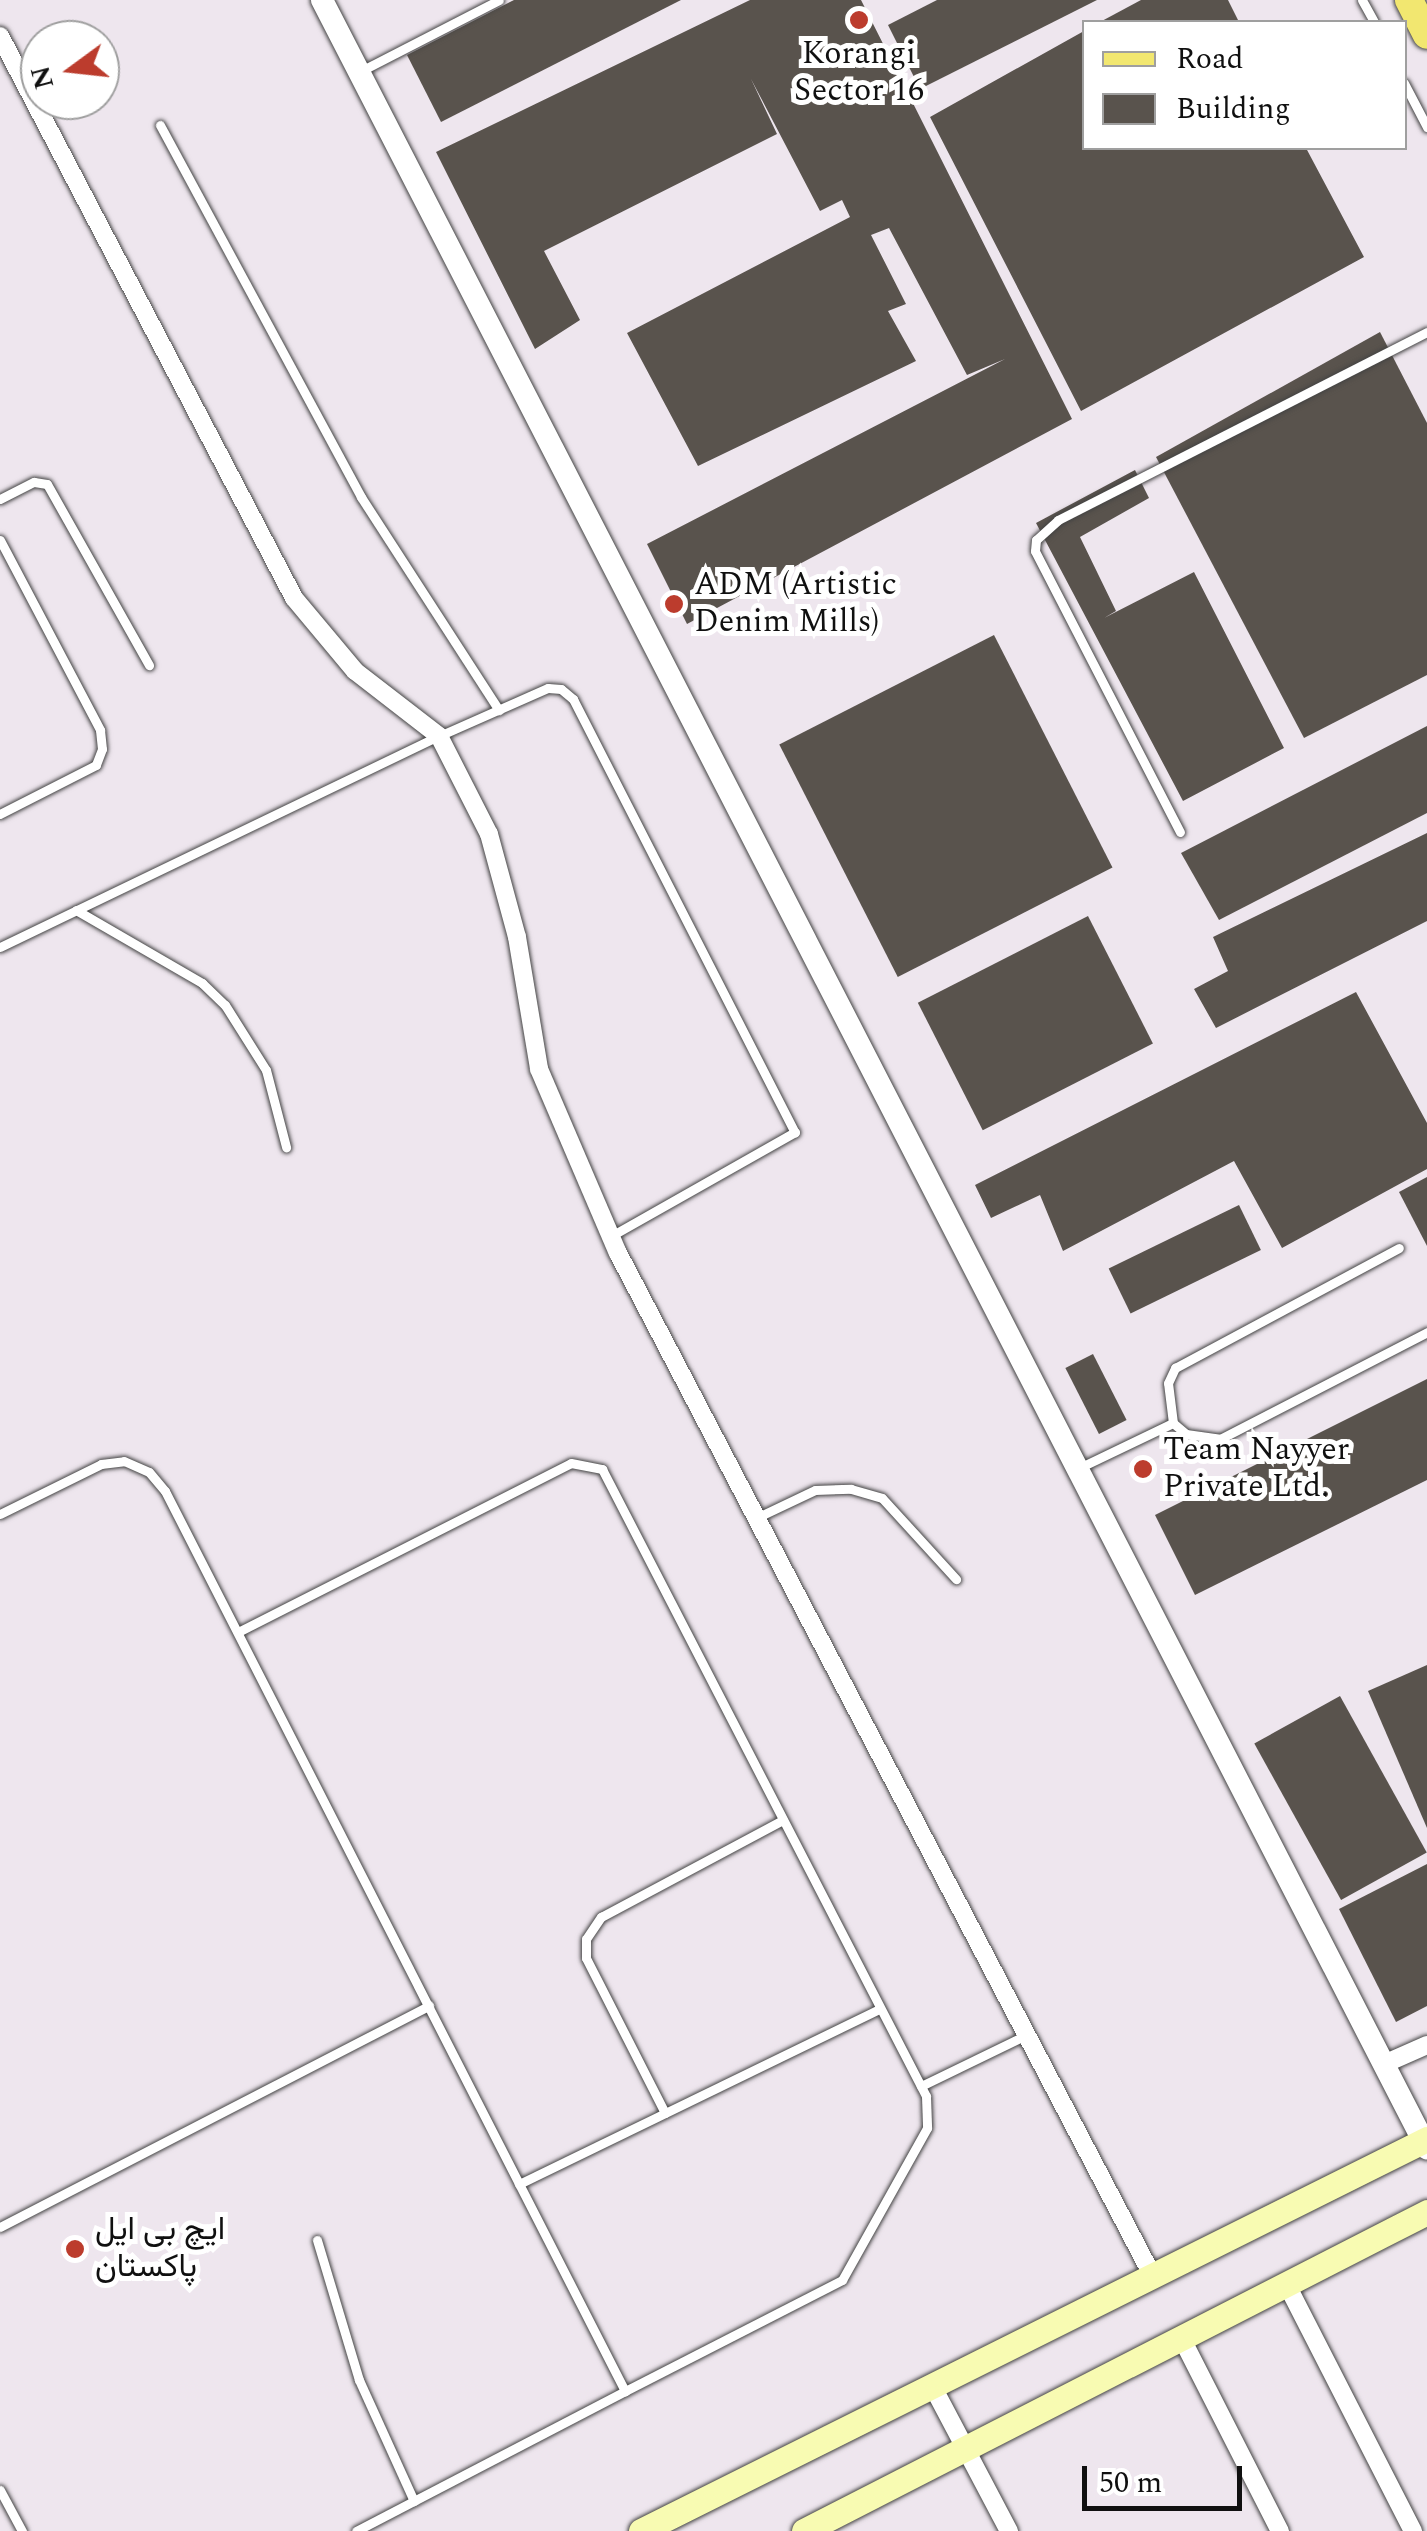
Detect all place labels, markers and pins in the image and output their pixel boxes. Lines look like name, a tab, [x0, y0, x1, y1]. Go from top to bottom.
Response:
marker: Korangi Sector 16	[848, 9, 870, 31]
place label: Korangi Sector 16	[794, 36, 924, 111]
place label: ADM (Artistic Denim Mills)	[694, 567, 897, 642]
marker: ADM (Artistic Denim Mills)	[663, 593, 685, 615]
place label: Team Nayyer Private Ltd.	[1163, 1432, 1349, 1507]
marker: Team Nayyer Private Ltd.	[1132, 1458, 1154, 1480]
place label: ایچ بی ایل پاکستان	[95, 2212, 225, 2287]
marker: ایچ بی ایل پاکستان	[64, 2238, 86, 2260]

